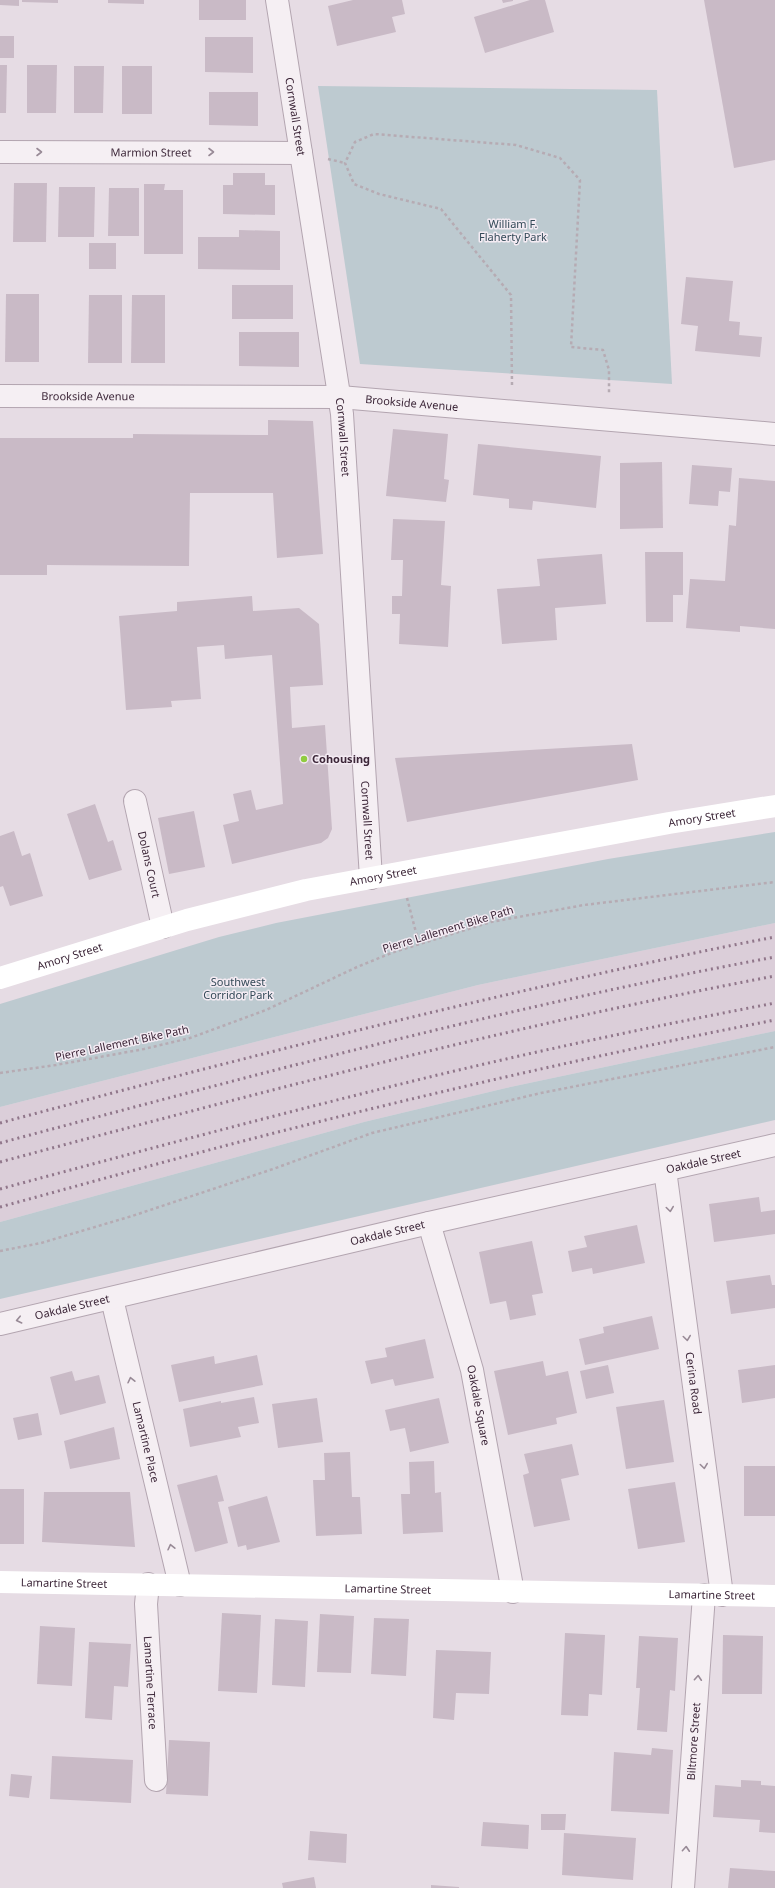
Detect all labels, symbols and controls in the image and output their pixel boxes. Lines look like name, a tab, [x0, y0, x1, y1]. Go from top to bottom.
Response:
street label: Cornwall Street	[282, 76, 309, 157]
street label: Marmion Street	[110, 144, 192, 160]
one-way arrow	[36, 148, 42, 156]
one-way arrow	[208, 148, 214, 156]
park label: William F. Flaherty Park	[479, 216, 547, 244]
street label: Brookside Avenue	[41, 388, 135, 403]
street label: Brookside Avenue	[365, 391, 459, 414]
street label: Cornwall Street	[333, 396, 354, 477]
place label: Cohousing	[312, 751, 370, 766]
marker: Cohousing	[299, 754, 309, 764]
street label: Cornwall Street	[358, 780, 378, 860]
street label: Amory Street	[667, 804, 737, 830]
street label: Dolans Court	[135, 830, 164, 899]
street label: Amory Street	[348, 862, 418, 889]
street label: Pierre Lallement Bike Path	[381, 901, 515, 956]
street label: Amory Street	[35, 939, 104, 973]
park label: Southwest Corridor Park	[203, 974, 273, 1002]
street label: Pierre Lallement Bike Path	[54, 1021, 190, 1064]
street label: Oakdale Street	[664, 1145, 742, 1176]
one-way arrow	[665, 1206, 674, 1212]
street label: Oakdale Street	[348, 1216, 426, 1248]
street label: Oakdale Street	[33, 1291, 111, 1323]
one-way arrow	[16, 1315, 22, 1323]
one-way arrow	[682, 1335, 691, 1341]
street label: Cerina Road	[682, 1351, 706, 1415]
street label: Oakdale Square	[464, 1363, 494, 1447]
one-way arrow	[127, 1377, 136, 1384]
street label: Lamartine Place	[130, 1400, 163, 1484]
one-way arrow	[700, 1463, 709, 1470]
one-way arrow	[167, 1544, 176, 1551]
street label: Lamartine Street	[21, 1574, 107, 1591]
street label: Lamartine Street	[345, 1580, 431, 1597]
street label: Lamartine Street	[669, 1586, 755, 1603]
street label: Lamartine Terrace	[141, 1635, 161, 1730]
one-way arrow	[693, 1675, 702, 1681]
street label: Biltmore Street	[683, 1702, 703, 1781]
one-way arrow	[681, 1846, 690, 1852]

